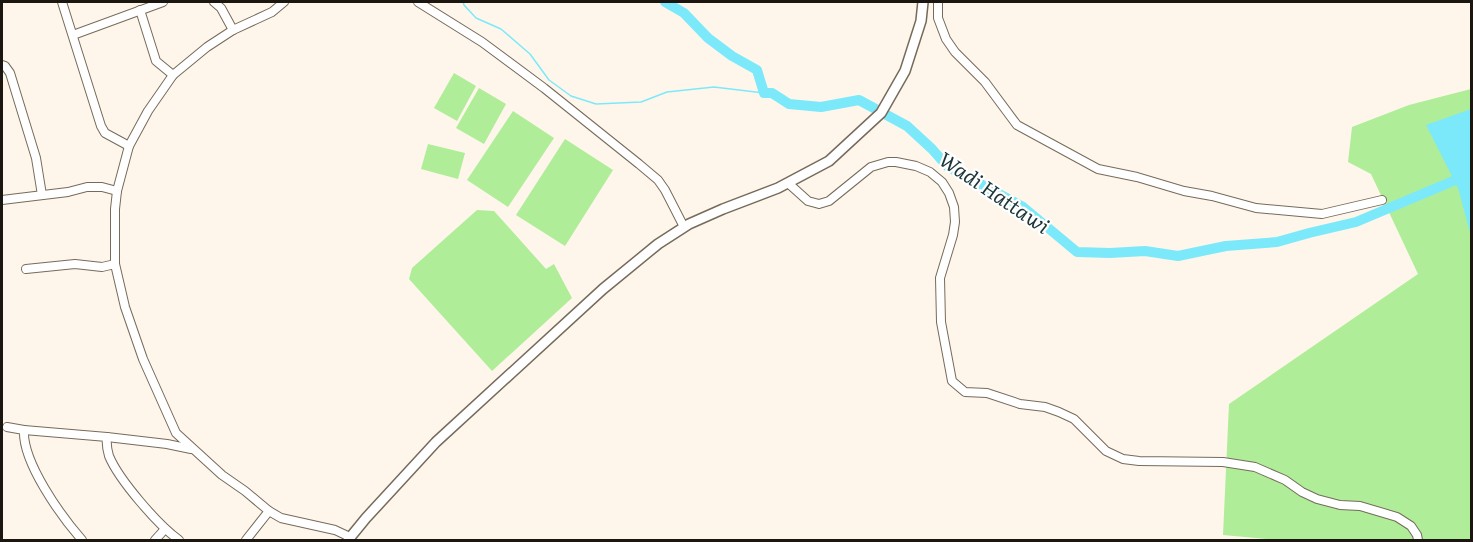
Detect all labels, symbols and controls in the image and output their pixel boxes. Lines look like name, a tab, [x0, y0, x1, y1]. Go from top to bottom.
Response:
water label: Wadi Hattawi	[934, 143, 1057, 240]

